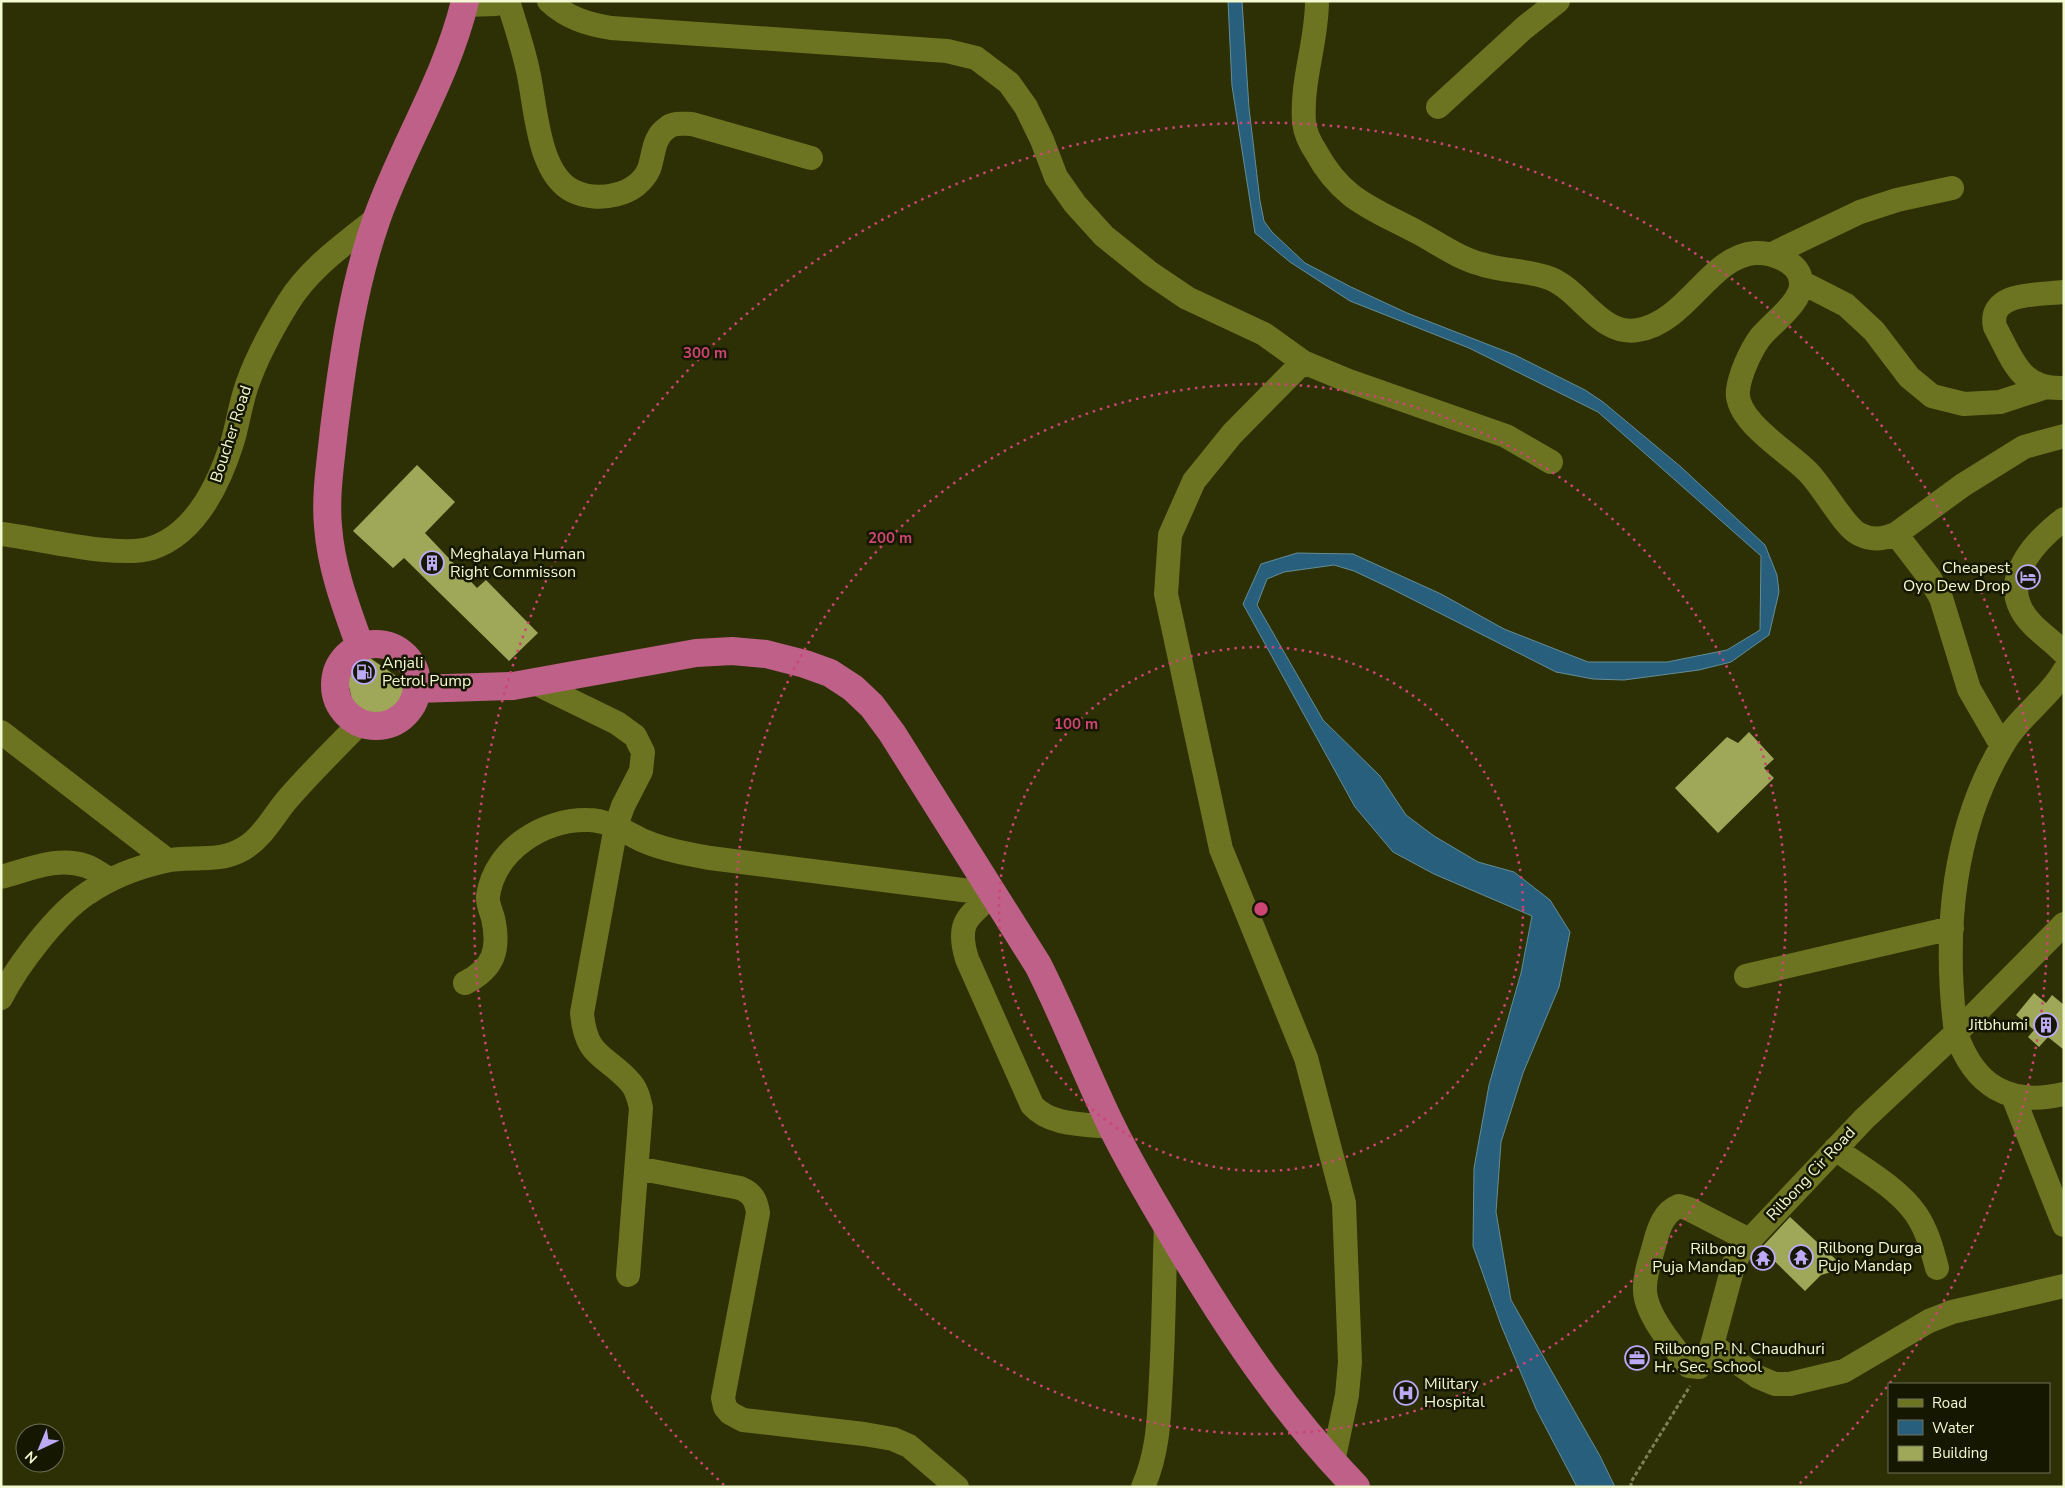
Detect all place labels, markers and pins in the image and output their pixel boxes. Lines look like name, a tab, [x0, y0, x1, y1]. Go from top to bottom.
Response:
place label: Meghalaya Human Right Commisson	[450, 543, 585, 583]
building icon: Meghalaya Human Right Commisson	[419, 550, 445, 576]
place label: Cheapest Oyo Dew Drop	[1903, 557, 2010, 597]
hotel icon: Cheapest Oyo Dew Drop	[2015, 564, 2041, 590]
place label: Anjali Petrol Pump	[382, 652, 471, 692]
fuel station icon: Anjali Petrol Pump	[351, 659, 377, 685]
centre of rings	[1252, 900, 1270, 918]
building icon: Jitbhumi	[2033, 1012, 2059, 1038]
place label: Jitbhumi	[1968, 1014, 2028, 1036]
place label: Rilbong Durga Pujo Mandap	[1818, 1237, 1922, 1277]
place label: Rilbong Puja Mandap	[1652, 1238, 1746, 1278]
temple icon: Rilbong Durga Pujo Mandap	[1788, 1244, 1814, 1270]
temple icon: Rilbong Puja Mandap	[1750, 1245, 1776, 1271]
place label: Rilbong P. N. Chaudhuri Hr. Sec. School	[1654, 1338, 1825, 1378]
office icon: Rilbong P. N. Chaudhuri Hr. Sec. School	[1624, 1345, 1650, 1371]
place label: Military Hospital	[1424, 1373, 1485, 1413]
hospital icon: Military Hospital	[1393, 1380, 1419, 1406]

